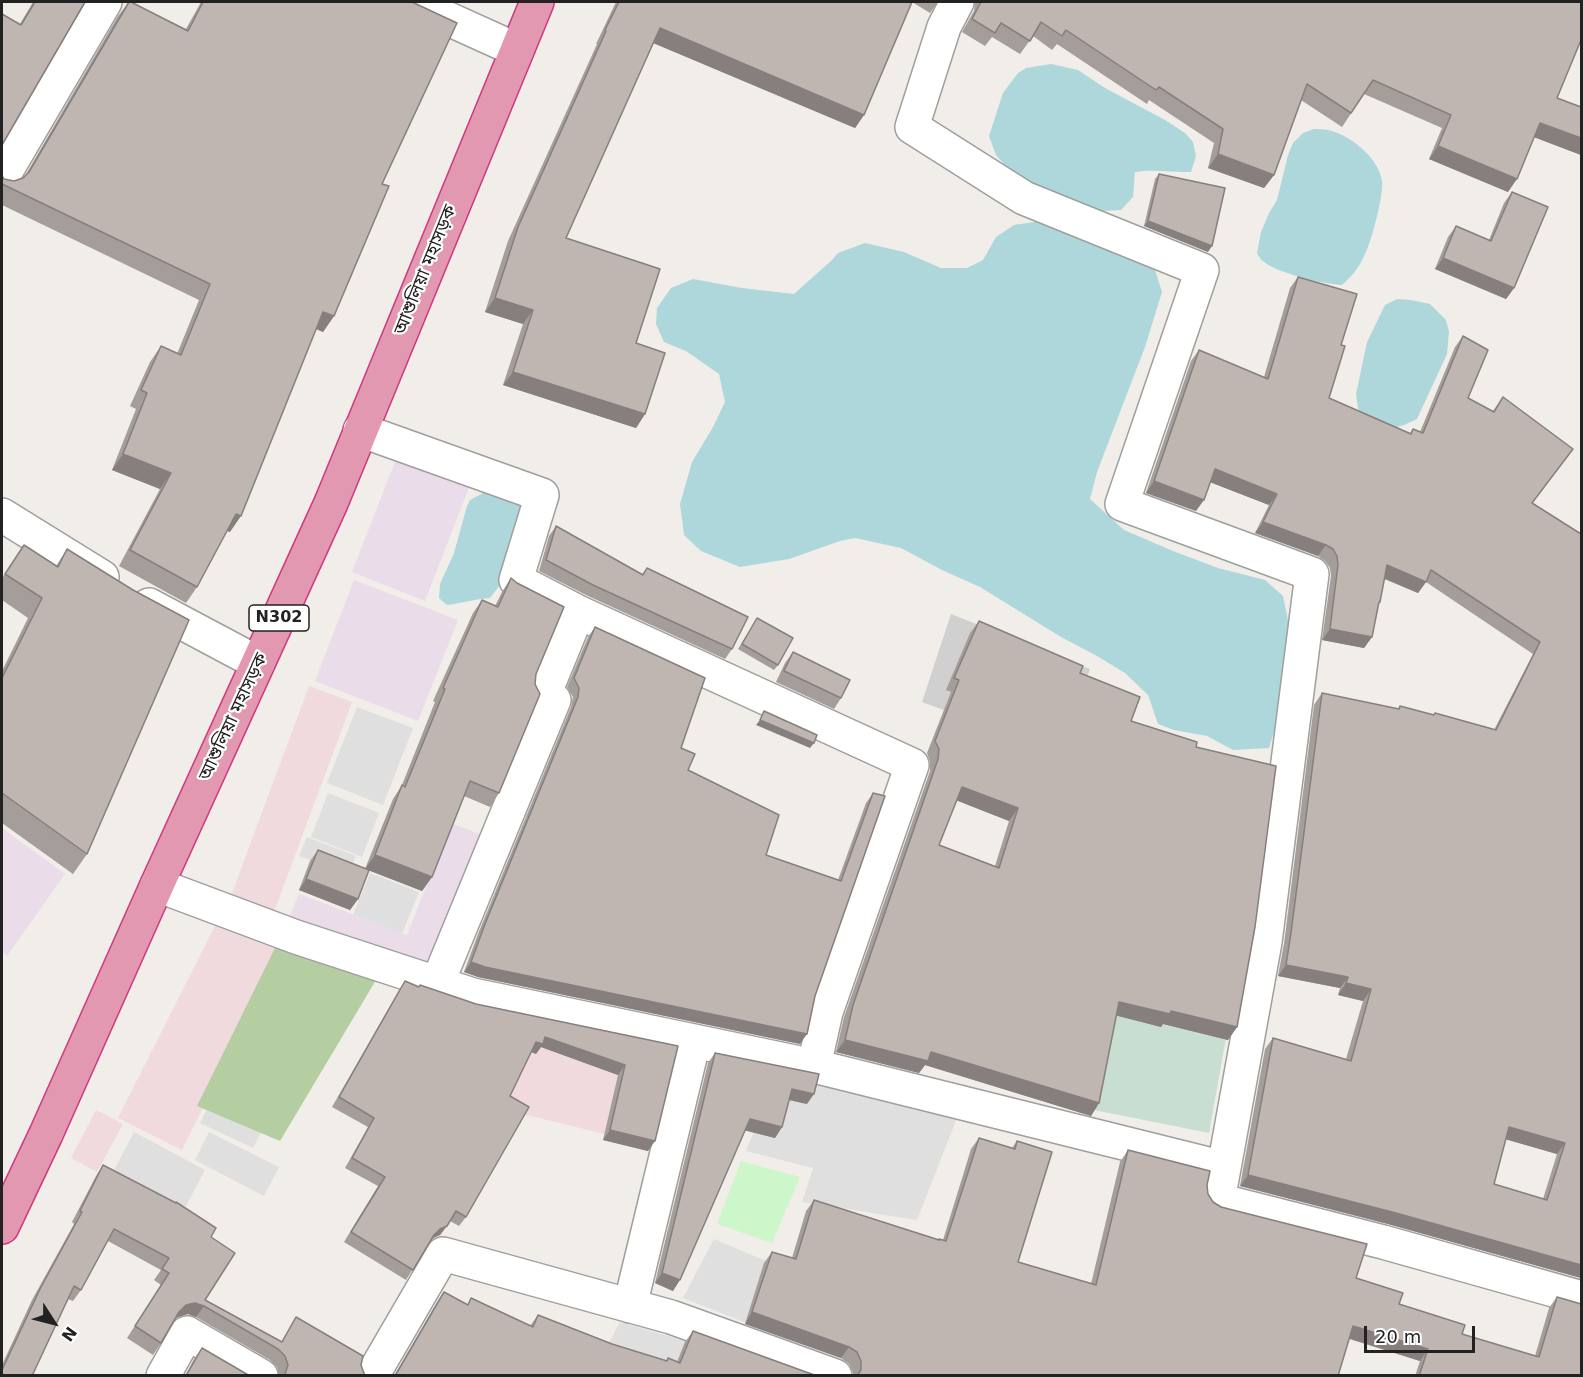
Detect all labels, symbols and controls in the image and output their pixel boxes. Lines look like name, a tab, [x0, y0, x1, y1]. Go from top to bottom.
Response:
street label: আশুলিয়া মহাসড়ক	[390, 202, 462, 338]
road number: N302	[249, 605, 309, 631]
street label: আশুলিয়া মহাসড়ক	[195, 650, 273, 784]
north arrow	[24, 1293, 84, 1353]
scale bar	[1367, 1314, 1478, 1352]
text: N	[57, 1323, 81, 1345]
text: 20 m	[1375, 1326, 1421, 1347]

